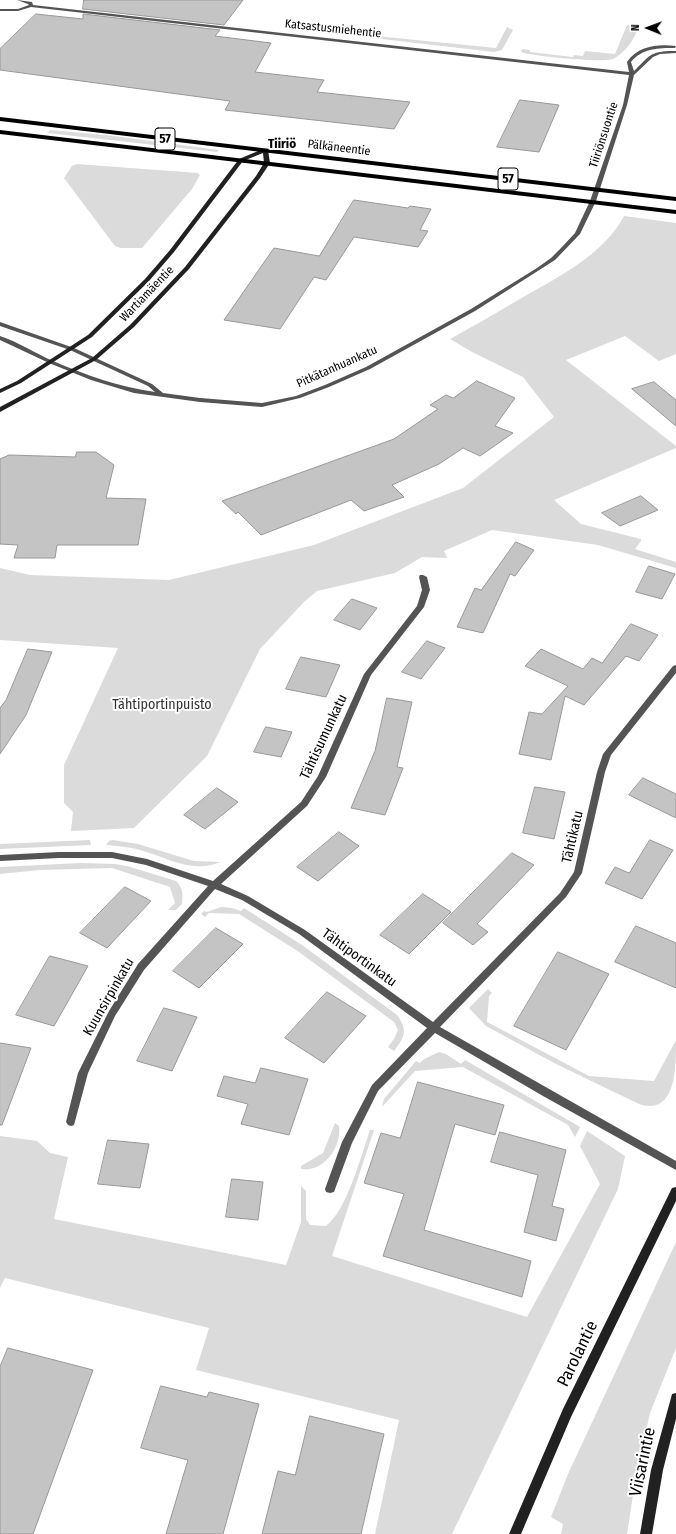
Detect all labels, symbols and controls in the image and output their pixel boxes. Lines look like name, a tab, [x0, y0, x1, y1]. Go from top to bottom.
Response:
north arrow	[628, 8, 668, 48]
street label: Katsastusmiehentie	[284, 17, 382, 41]
text: N	[629, 24, 642, 31]
street label: Tiiriönsuontie	[587, 100, 621, 170]
road number: 57	[155, 128, 175, 150]
district label: Tiiriö	[268, 136, 296, 152]
street label: Pälkäneentie	[307, 137, 371, 159]
road number: 57	[498, 168, 518, 190]
street label: Wartiamäentie	[117, 263, 177, 325]
street label: Pitkätanhuankatu	[294, 343, 380, 391]
street label: Tähtisumunkatu	[297, 692, 351, 782]
park label: Tähtiportinpuisto	[112, 697, 212, 713]
street label: Tähtikatu	[559, 809, 587, 865]
street label: Tähtiportinkatu	[318, 925, 400, 991]
street label: Kuunsirpinkatu	[80, 955, 138, 1039]
street label: Parolantie	[553, 1318, 603, 1390]
street label: Viisarintie	[626, 1426, 660, 1498]

